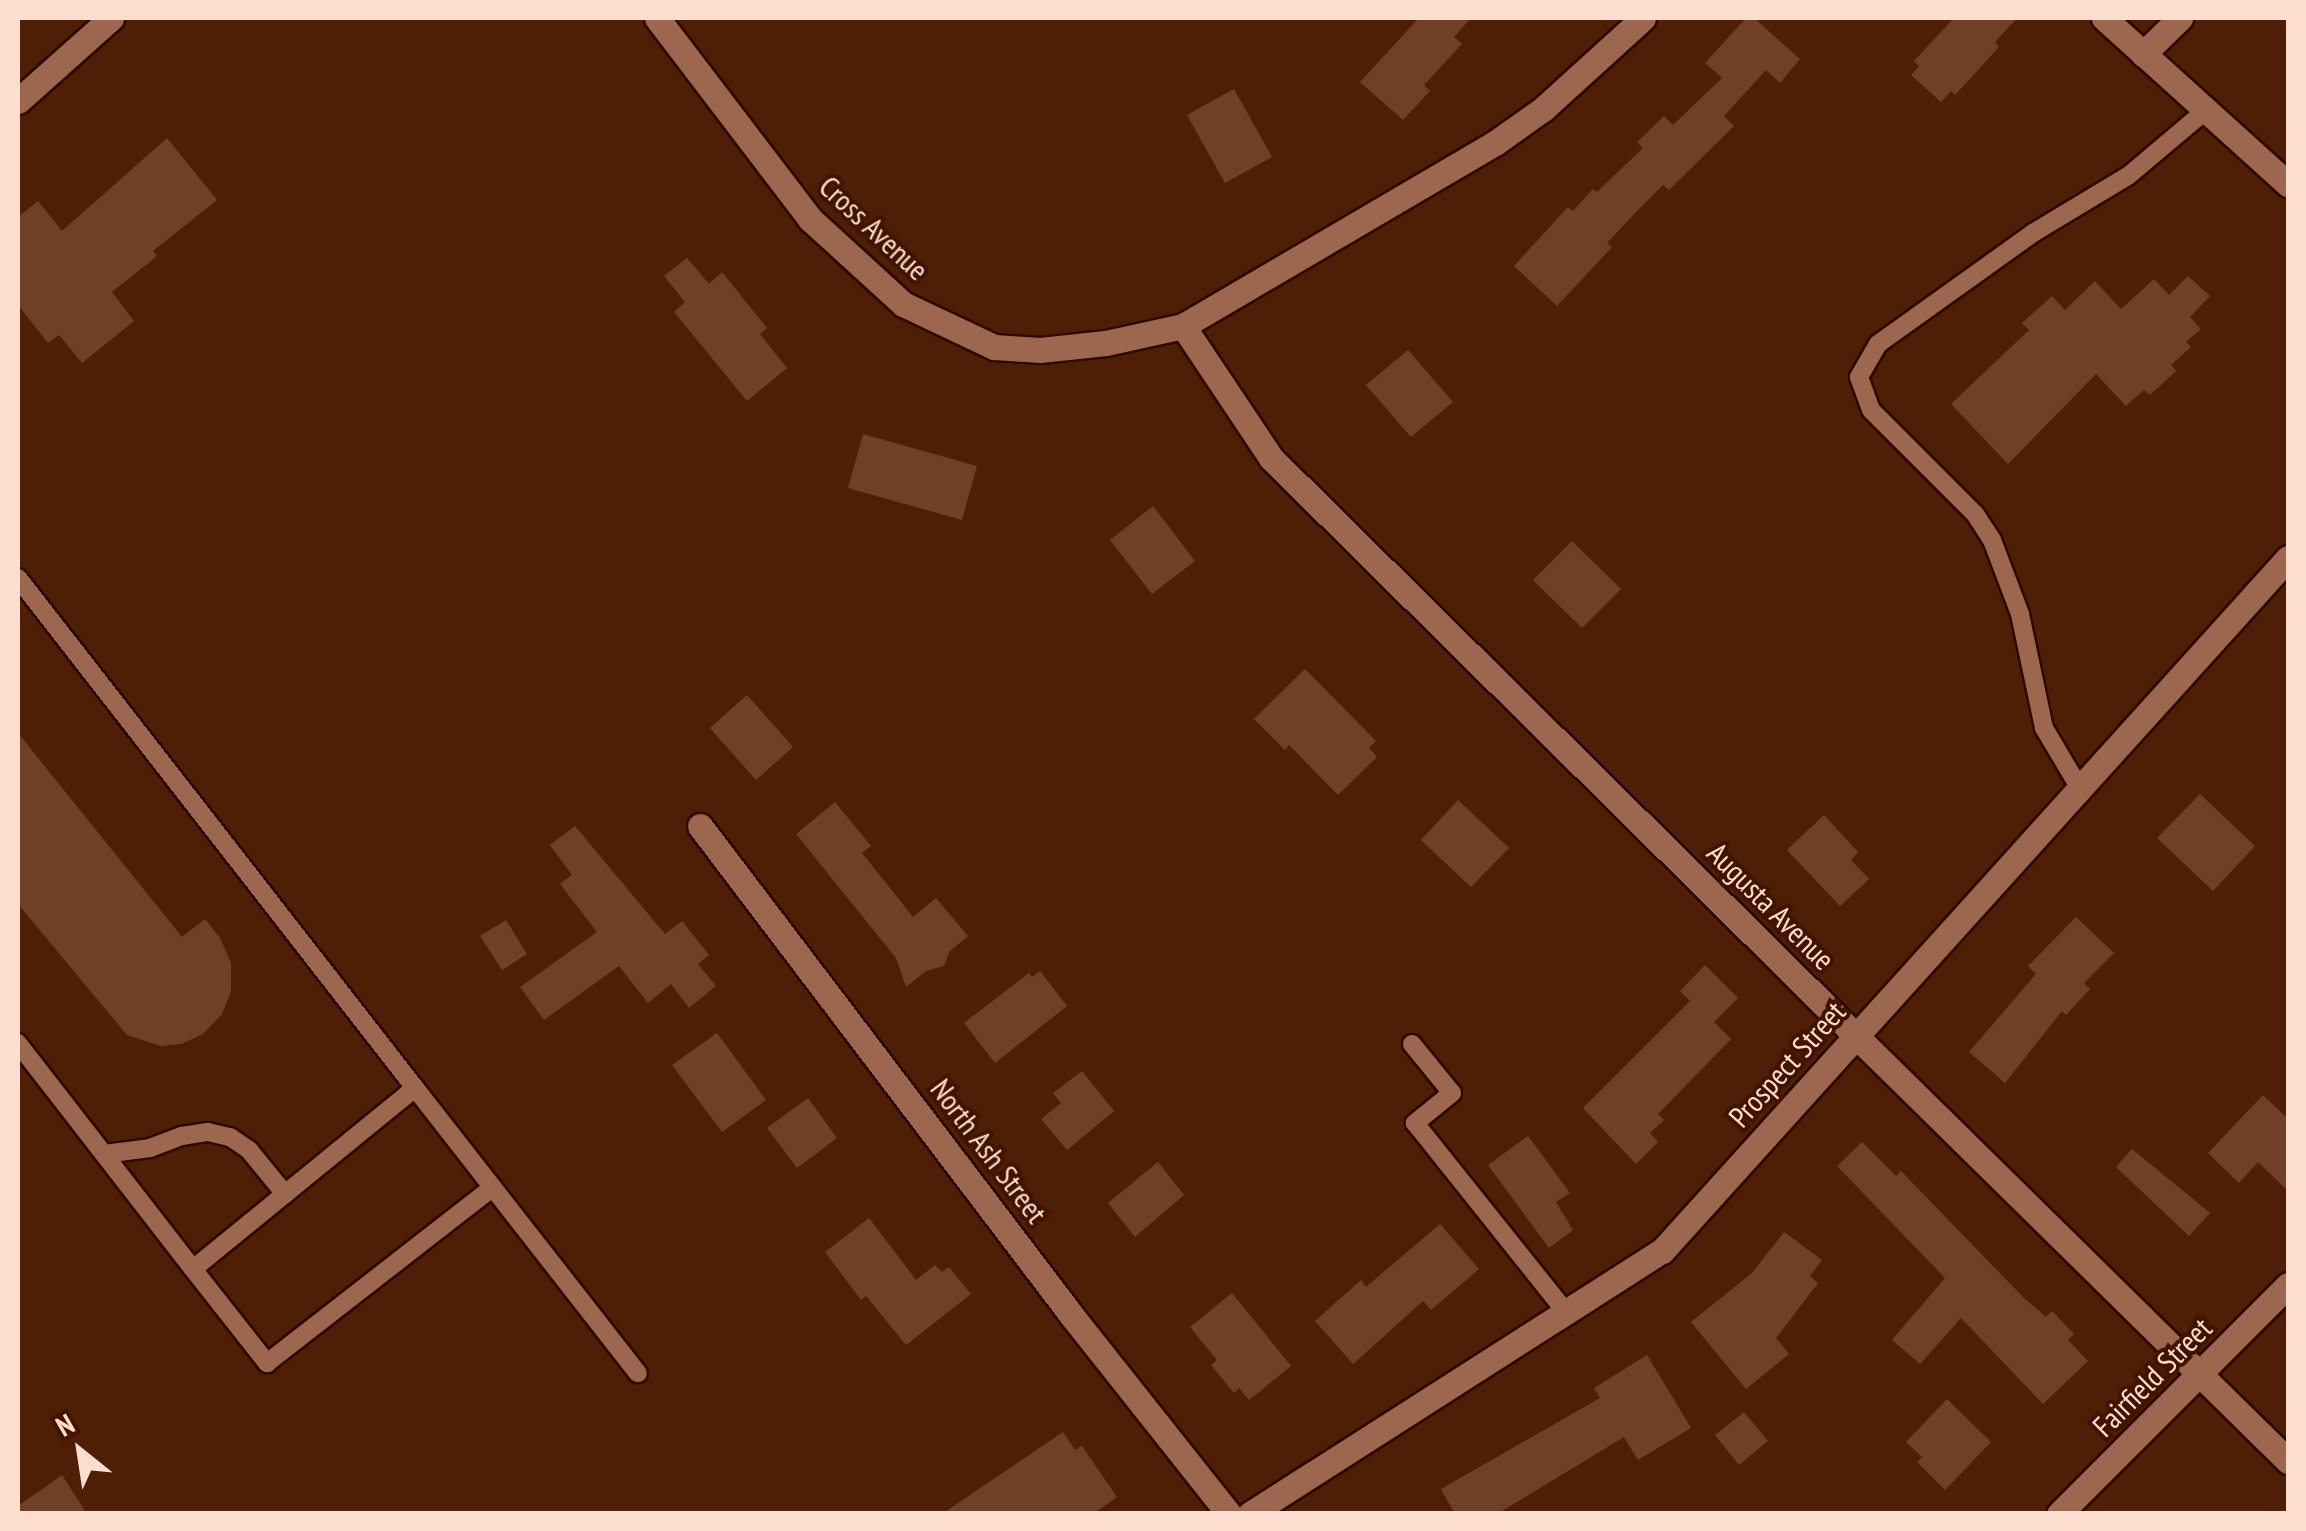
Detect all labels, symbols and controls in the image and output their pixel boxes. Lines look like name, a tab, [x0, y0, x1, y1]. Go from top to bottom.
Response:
street label: Cross Avenue	[812, 168, 936, 288]
street label: Augusta Avenue	[1700, 835, 1842, 977]
street label: Prospect Street	[1721, 994, 1853, 1134]
street label: North Ash Street	[923, 1072, 1055, 1230]
street label: Fairfield Street	[2085, 1310, 2219, 1444]
north arrow	[30, 1401, 130, 1501]
text: N	[49, 1405, 81, 1444]

